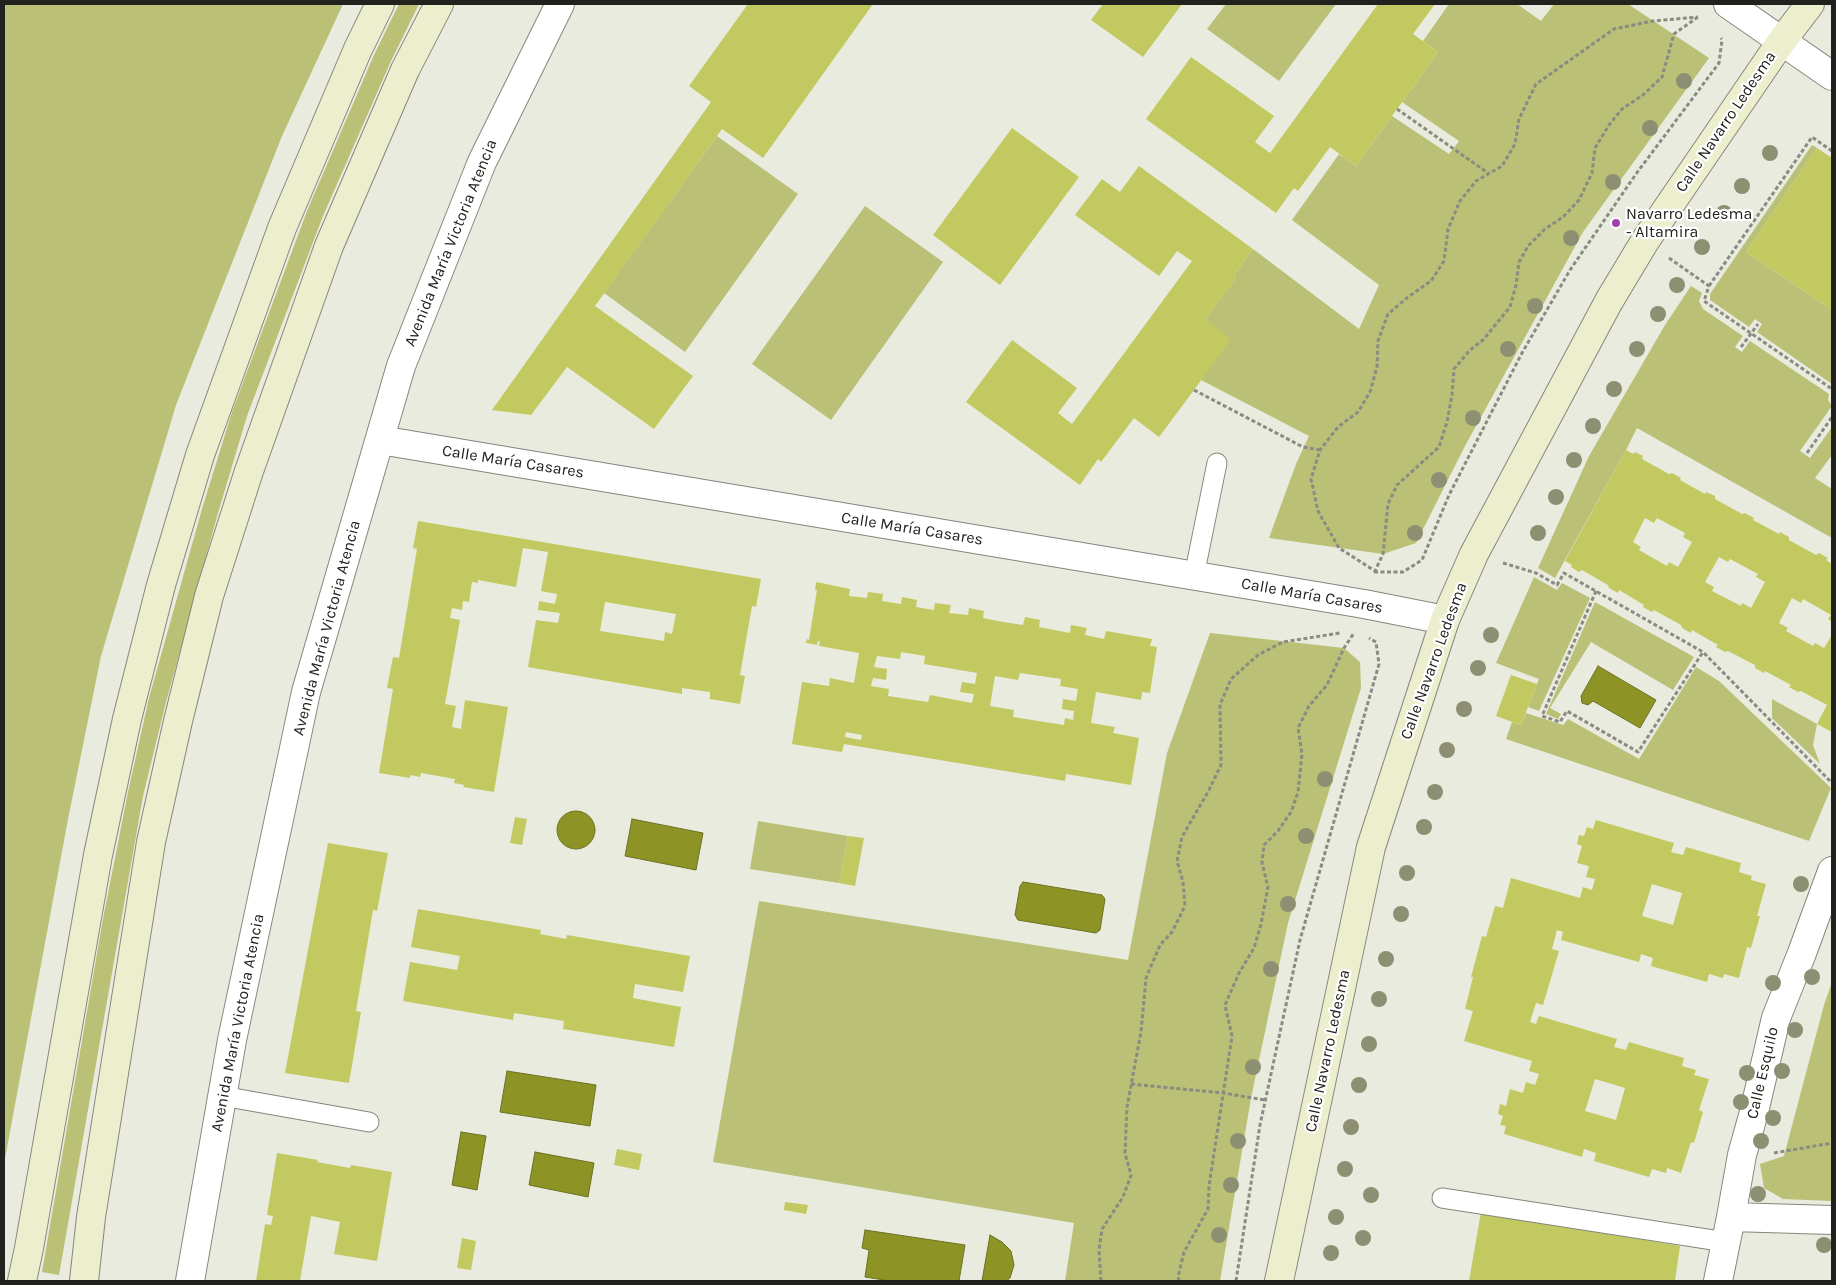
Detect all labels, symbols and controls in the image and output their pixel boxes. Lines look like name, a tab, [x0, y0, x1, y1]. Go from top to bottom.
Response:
street label: Calle Navarro Ledesma	[1672, 48, 1780, 196]
street label: Avenida María Victoria Atencia	[401, 136, 501, 350]
place label: Navarro Ledesma - Altamira	[1626, 204, 1752, 242]
marker: Navarro Ledesma - Altamira	[1610, 217, 1622, 229]
street label: Calle María Casares	[441, 441, 585, 483]
street label: Calle María Casares	[840, 508, 984, 550]
street label: Avenida María Victoria Atencia	[289, 518, 365, 738]
street label: Calle María Casares	[1240, 574, 1384, 618]
street label: Calle Navarro Ledesma	[1397, 580, 1471, 742]
street label: Avenida María Victoria Atencia	[207, 912, 269, 1134]
street label: Calle Navarro Ledesma	[1301, 968, 1355, 1134]
street label: Calle Esquilo	[1743, 1025, 1783, 1121]

